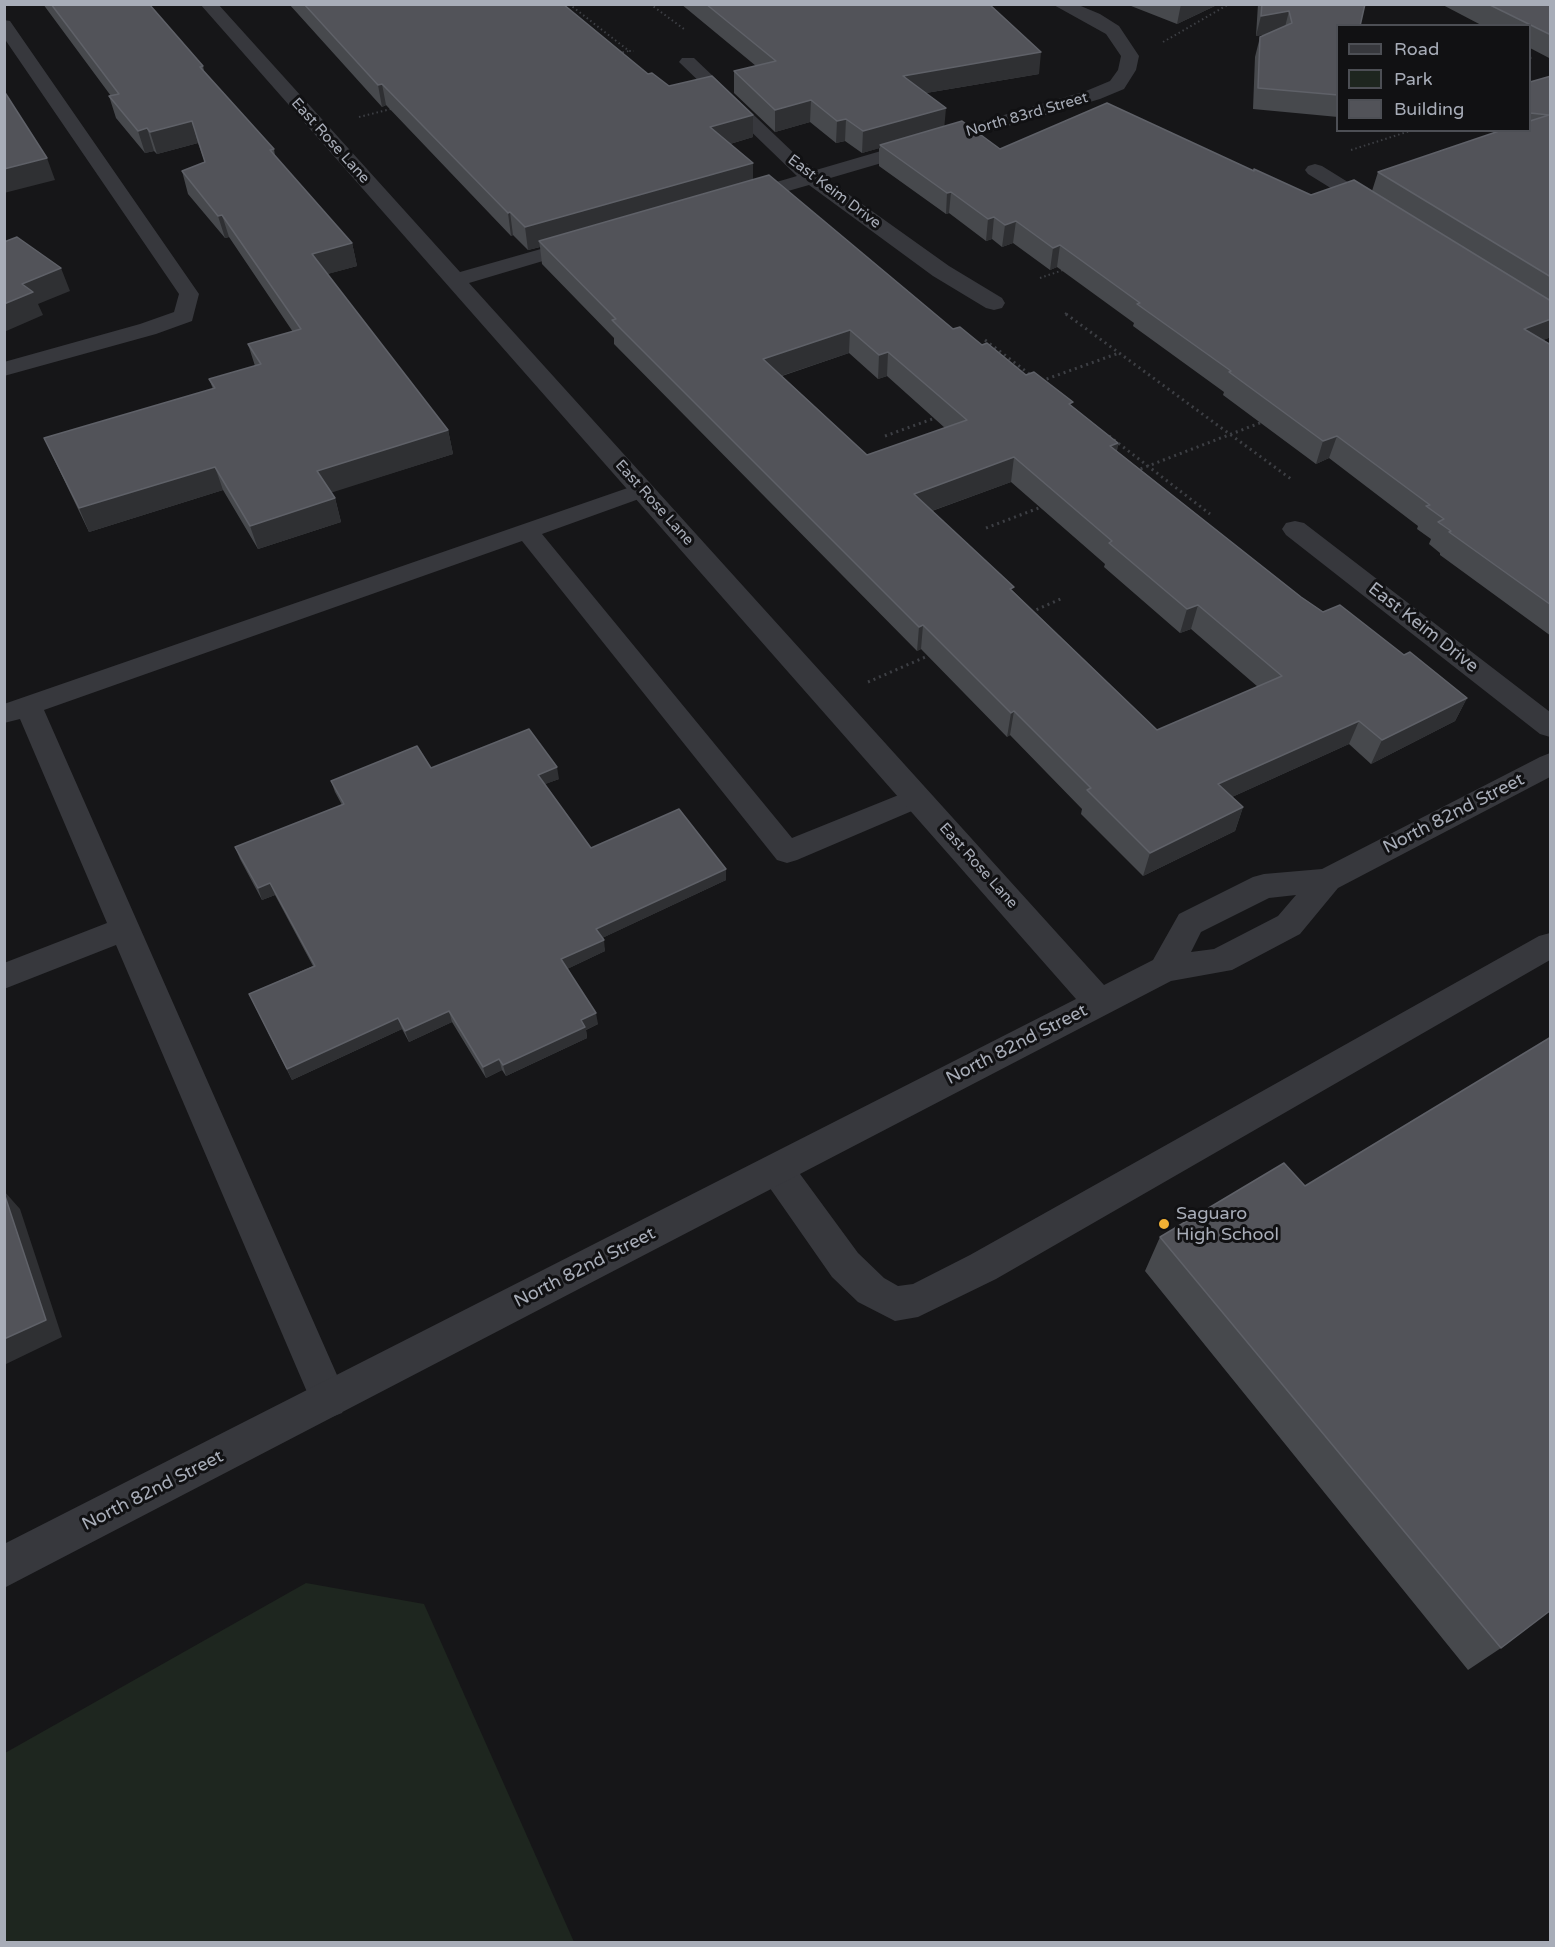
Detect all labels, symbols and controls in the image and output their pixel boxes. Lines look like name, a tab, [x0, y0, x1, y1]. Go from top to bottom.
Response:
legend	[1336, 24, 1531, 132]
text: Road	[1394, 38, 1439, 60]
text: Park	[1394, 68, 1432, 90]
street label: North 83rd Street	[964, 89, 1090, 141]
street label: East Rose Lane	[287, 95, 373, 187]
text: Building	[1394, 98, 1464, 120]
street label: East Keim Drive	[784, 151, 884, 233]
street label: East Rose Lane	[611, 457, 697, 549]
street label: East Keim Drive	[1364, 578, 1482, 678]
street label: North 82nd Street	[1380, 769, 1528, 859]
street label: East Rose Lane	[935, 820, 1021, 912]
street label: North 82nd Street	[943, 1000, 1091, 1090]
place label: Saguaro High School	[1176, 1203, 1279, 1246]
marker: Saguaro High School	[1157, 1217, 1171, 1231]
street label: North 82nd Street	[511, 1223, 659, 1313]
street label: North 82nd Street	[79, 1446, 227, 1536]

